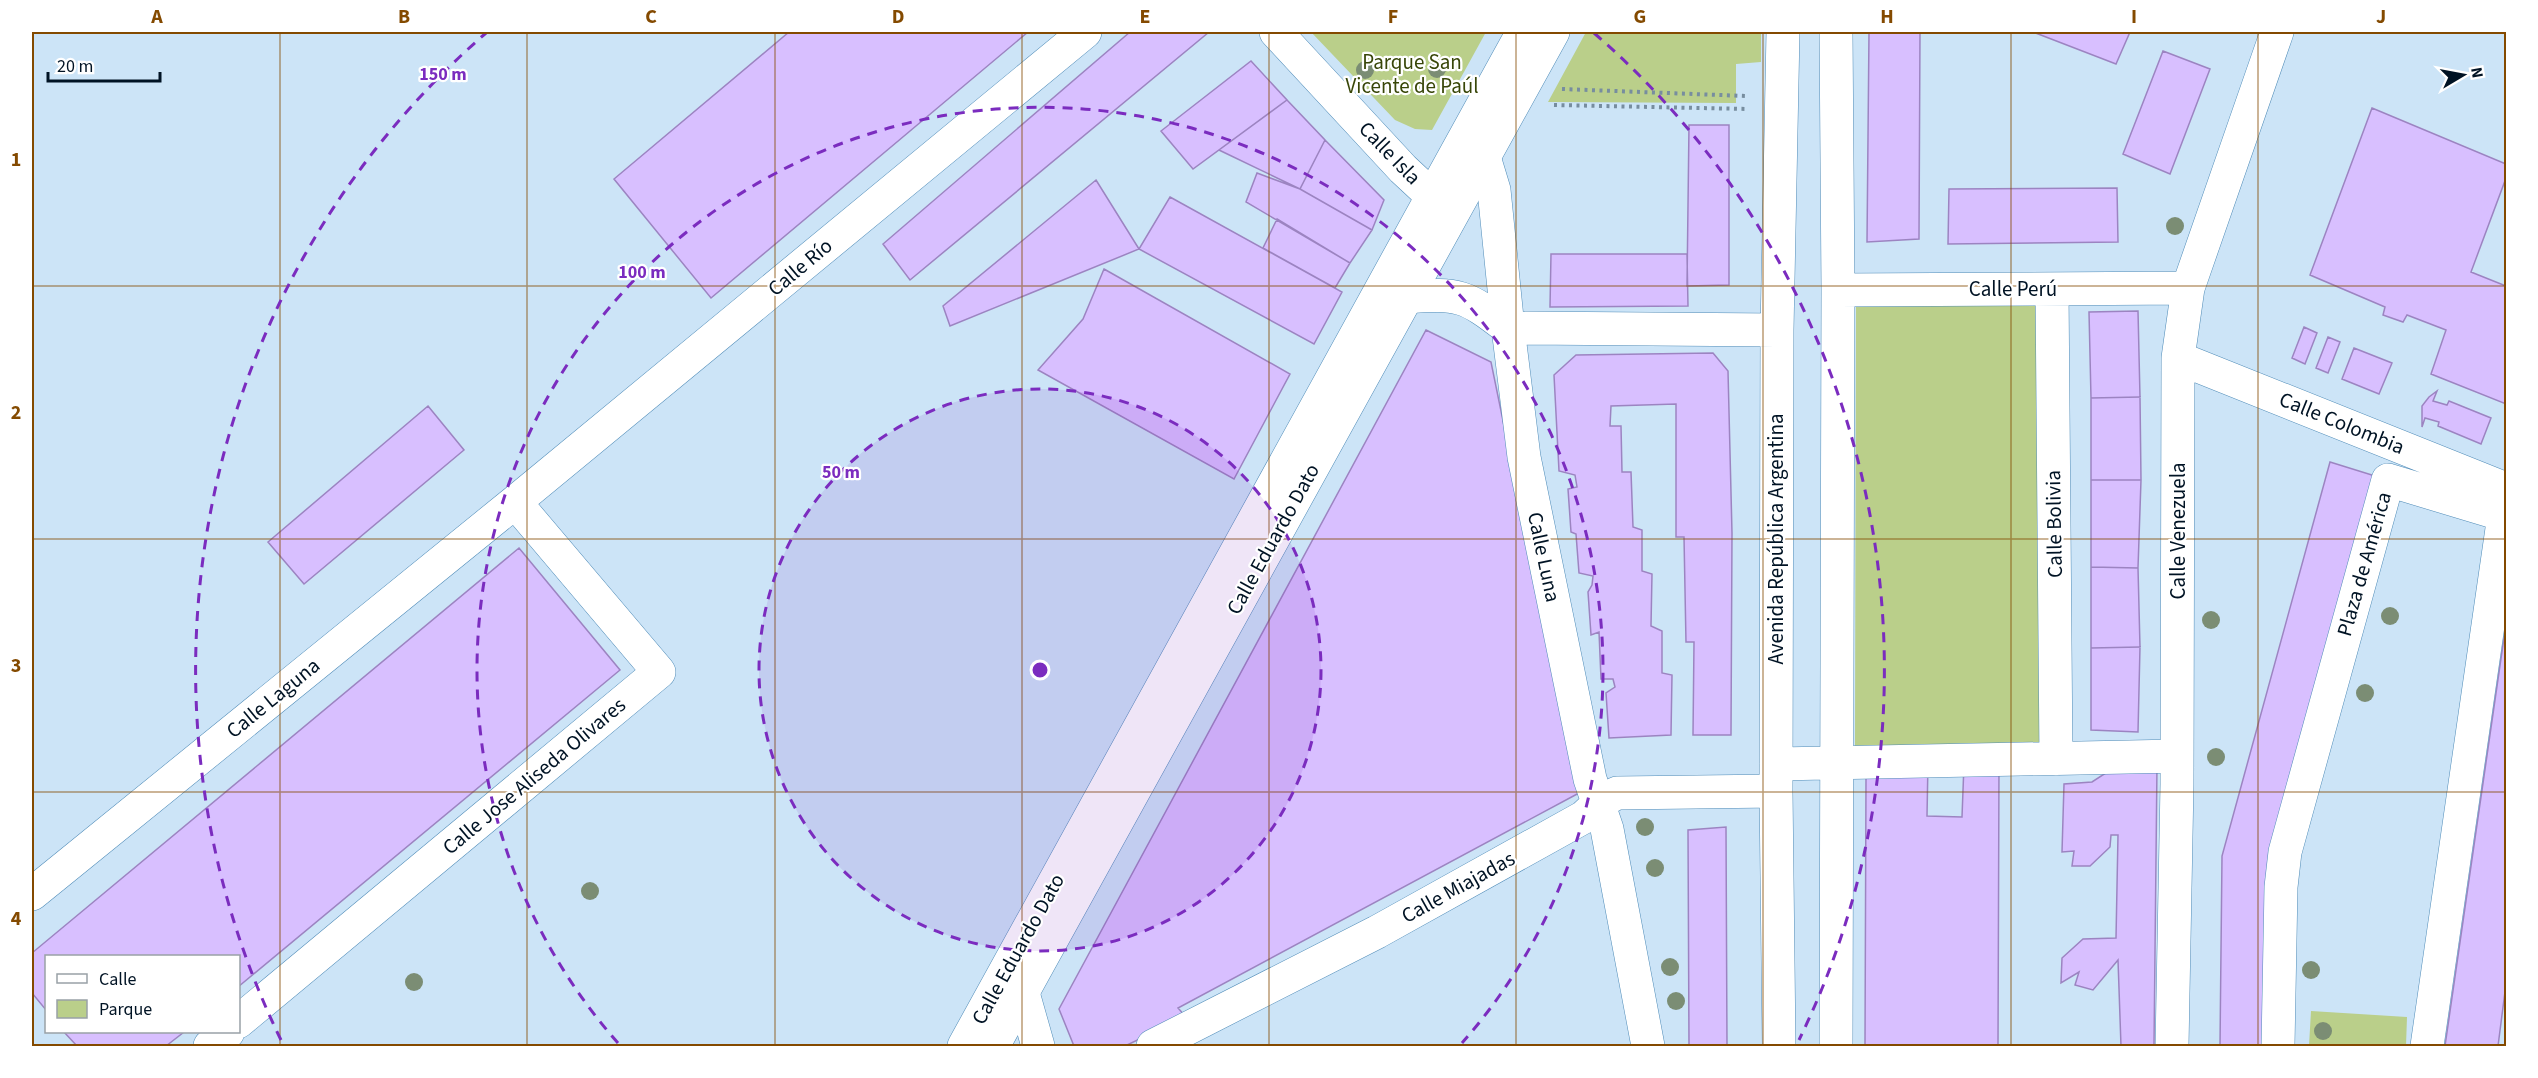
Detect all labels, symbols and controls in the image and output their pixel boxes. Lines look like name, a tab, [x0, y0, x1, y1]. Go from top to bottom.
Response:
text: A	[150, 3, 163, 31]
text: B	[398, 3, 410, 31]
text: C	[645, 3, 657, 31]
text: D	[892, 3, 904, 31]
text: E	[1140, 3, 1150, 31]
text: F	[1388, 3, 1398, 31]
text: G	[1634, 3, 1646, 31]
text: H	[1880, 3, 1894, 31]
text: I	[2131, 3, 2137, 31]
text: J	[2376, 3, 2386, 31]
scale bar	[48, 45, 160, 83]
north arrow	[2433, 45, 2493, 105]
park label: Parque San Vicente de Paúl	[1345, 47, 1479, 101]
text: 20 m	[57, 54, 93, 79]
text: 150 m	[419, 62, 467, 87]
text: N	[2465, 65, 2489, 80]
street label: Calle Isla	[1352, 114, 1428, 192]
text: 1	[11, 146, 21, 174]
street label: Calle Río	[761, 231, 839, 303]
text: 100 m	[618, 260, 666, 285]
street label: Calle Perú	[1969, 274, 2057, 304]
street label: Calle Colombia	[2275, 384, 2409, 462]
text: 2	[11, 399, 21, 427]
street label: Avenida República Argentina	[1761, 413, 1791, 665]
street label: Calle Eduardo Dato	[1219, 458, 1327, 620]
text: 50 m	[822, 460, 860, 485]
street label: Calle Venezuela	[2163, 462, 2193, 600]
street label: Calle Bolivia	[2038, 470, 2070, 578]
street label: Plaza de América	[2329, 488, 2399, 640]
street label: Calle Luna	[1520, 509, 1568, 605]
street label: Calle Laguna	[220, 651, 326, 745]
text: 3	[11, 652, 21, 680]
centre of rings	[1030, 660, 1050, 680]
street label: Calle Jose Aliseda Olivares	[436, 690, 632, 862]
street label: Calle Miajadas	[1396, 843, 1520, 931]
street label: Calle Eduardo Dato	[964, 868, 1072, 1030]
text: 4	[11, 905, 22, 933]
legend	[45, 955, 240, 1033]
text: Calle	[99, 967, 137, 992]
text: Parque	[99, 997, 152, 1022]

